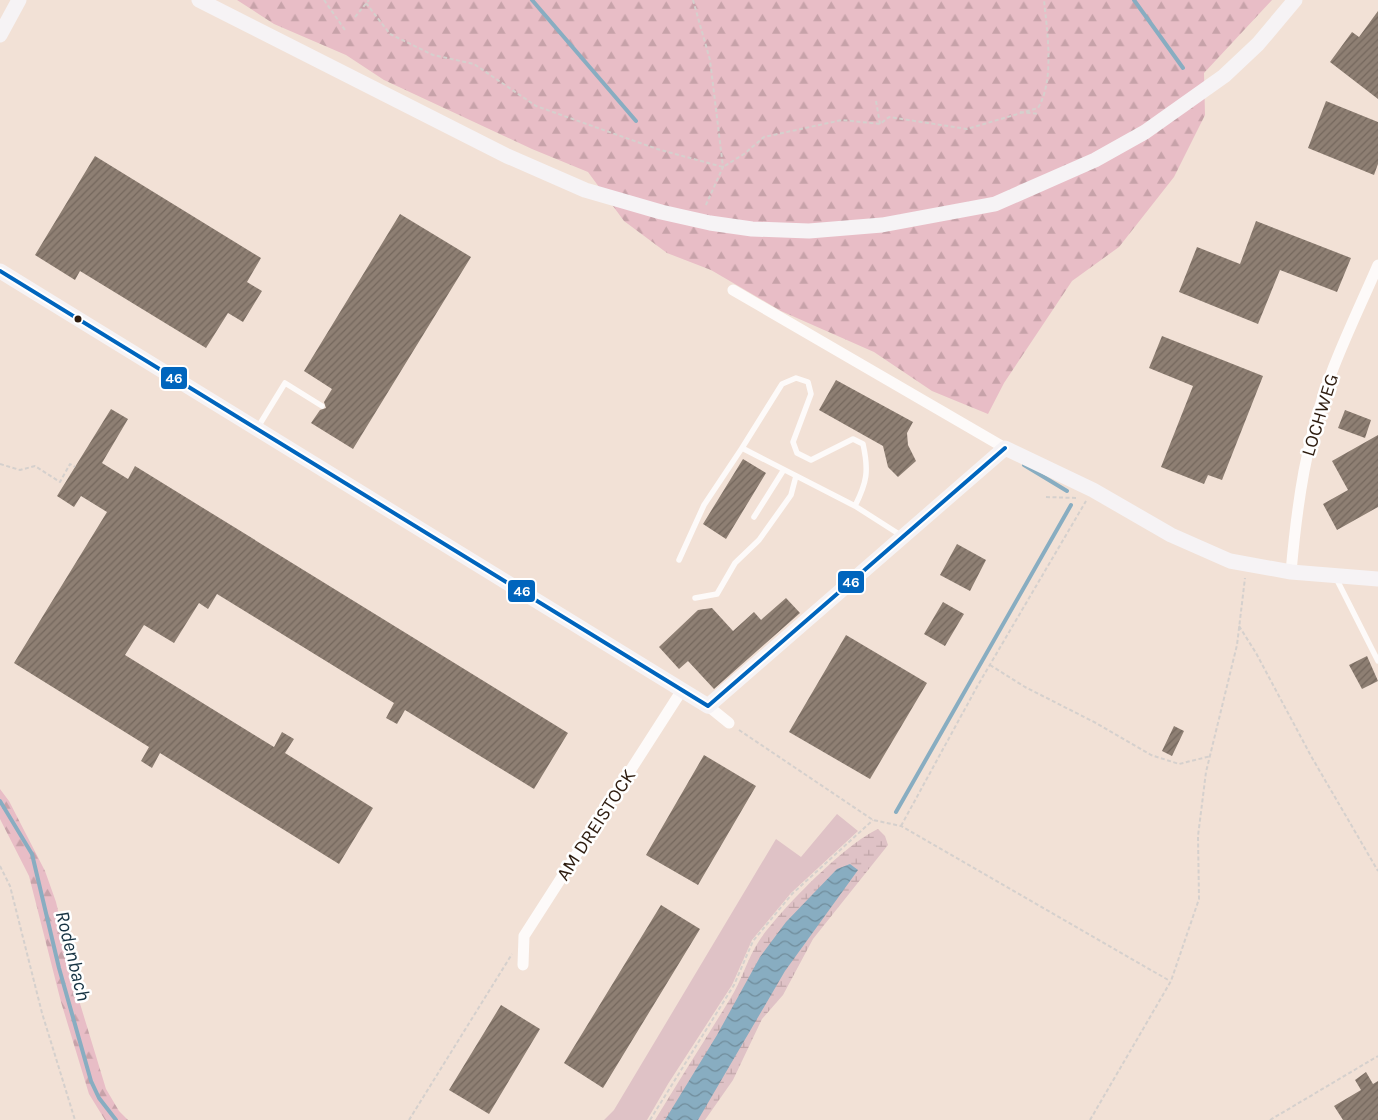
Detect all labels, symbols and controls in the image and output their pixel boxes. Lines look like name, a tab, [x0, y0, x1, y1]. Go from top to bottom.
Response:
unlabelled marker	[73, 314, 83, 324]
line badge: 46	[160, 366, 188, 390]
text: 46	[166, 370, 182, 387]
street label: LOCHWEG	[1297, 371, 1343, 459]
line badge: 46	[837, 570, 865, 594]
text: 46	[843, 574, 859, 591]
line badge: 46	[507, 579, 536, 603]
text: 46	[514, 583, 530, 600]
street label: AM DREISTOCK	[552, 765, 640, 885]
water label: Rodenbach	[51, 908, 95, 1004]

